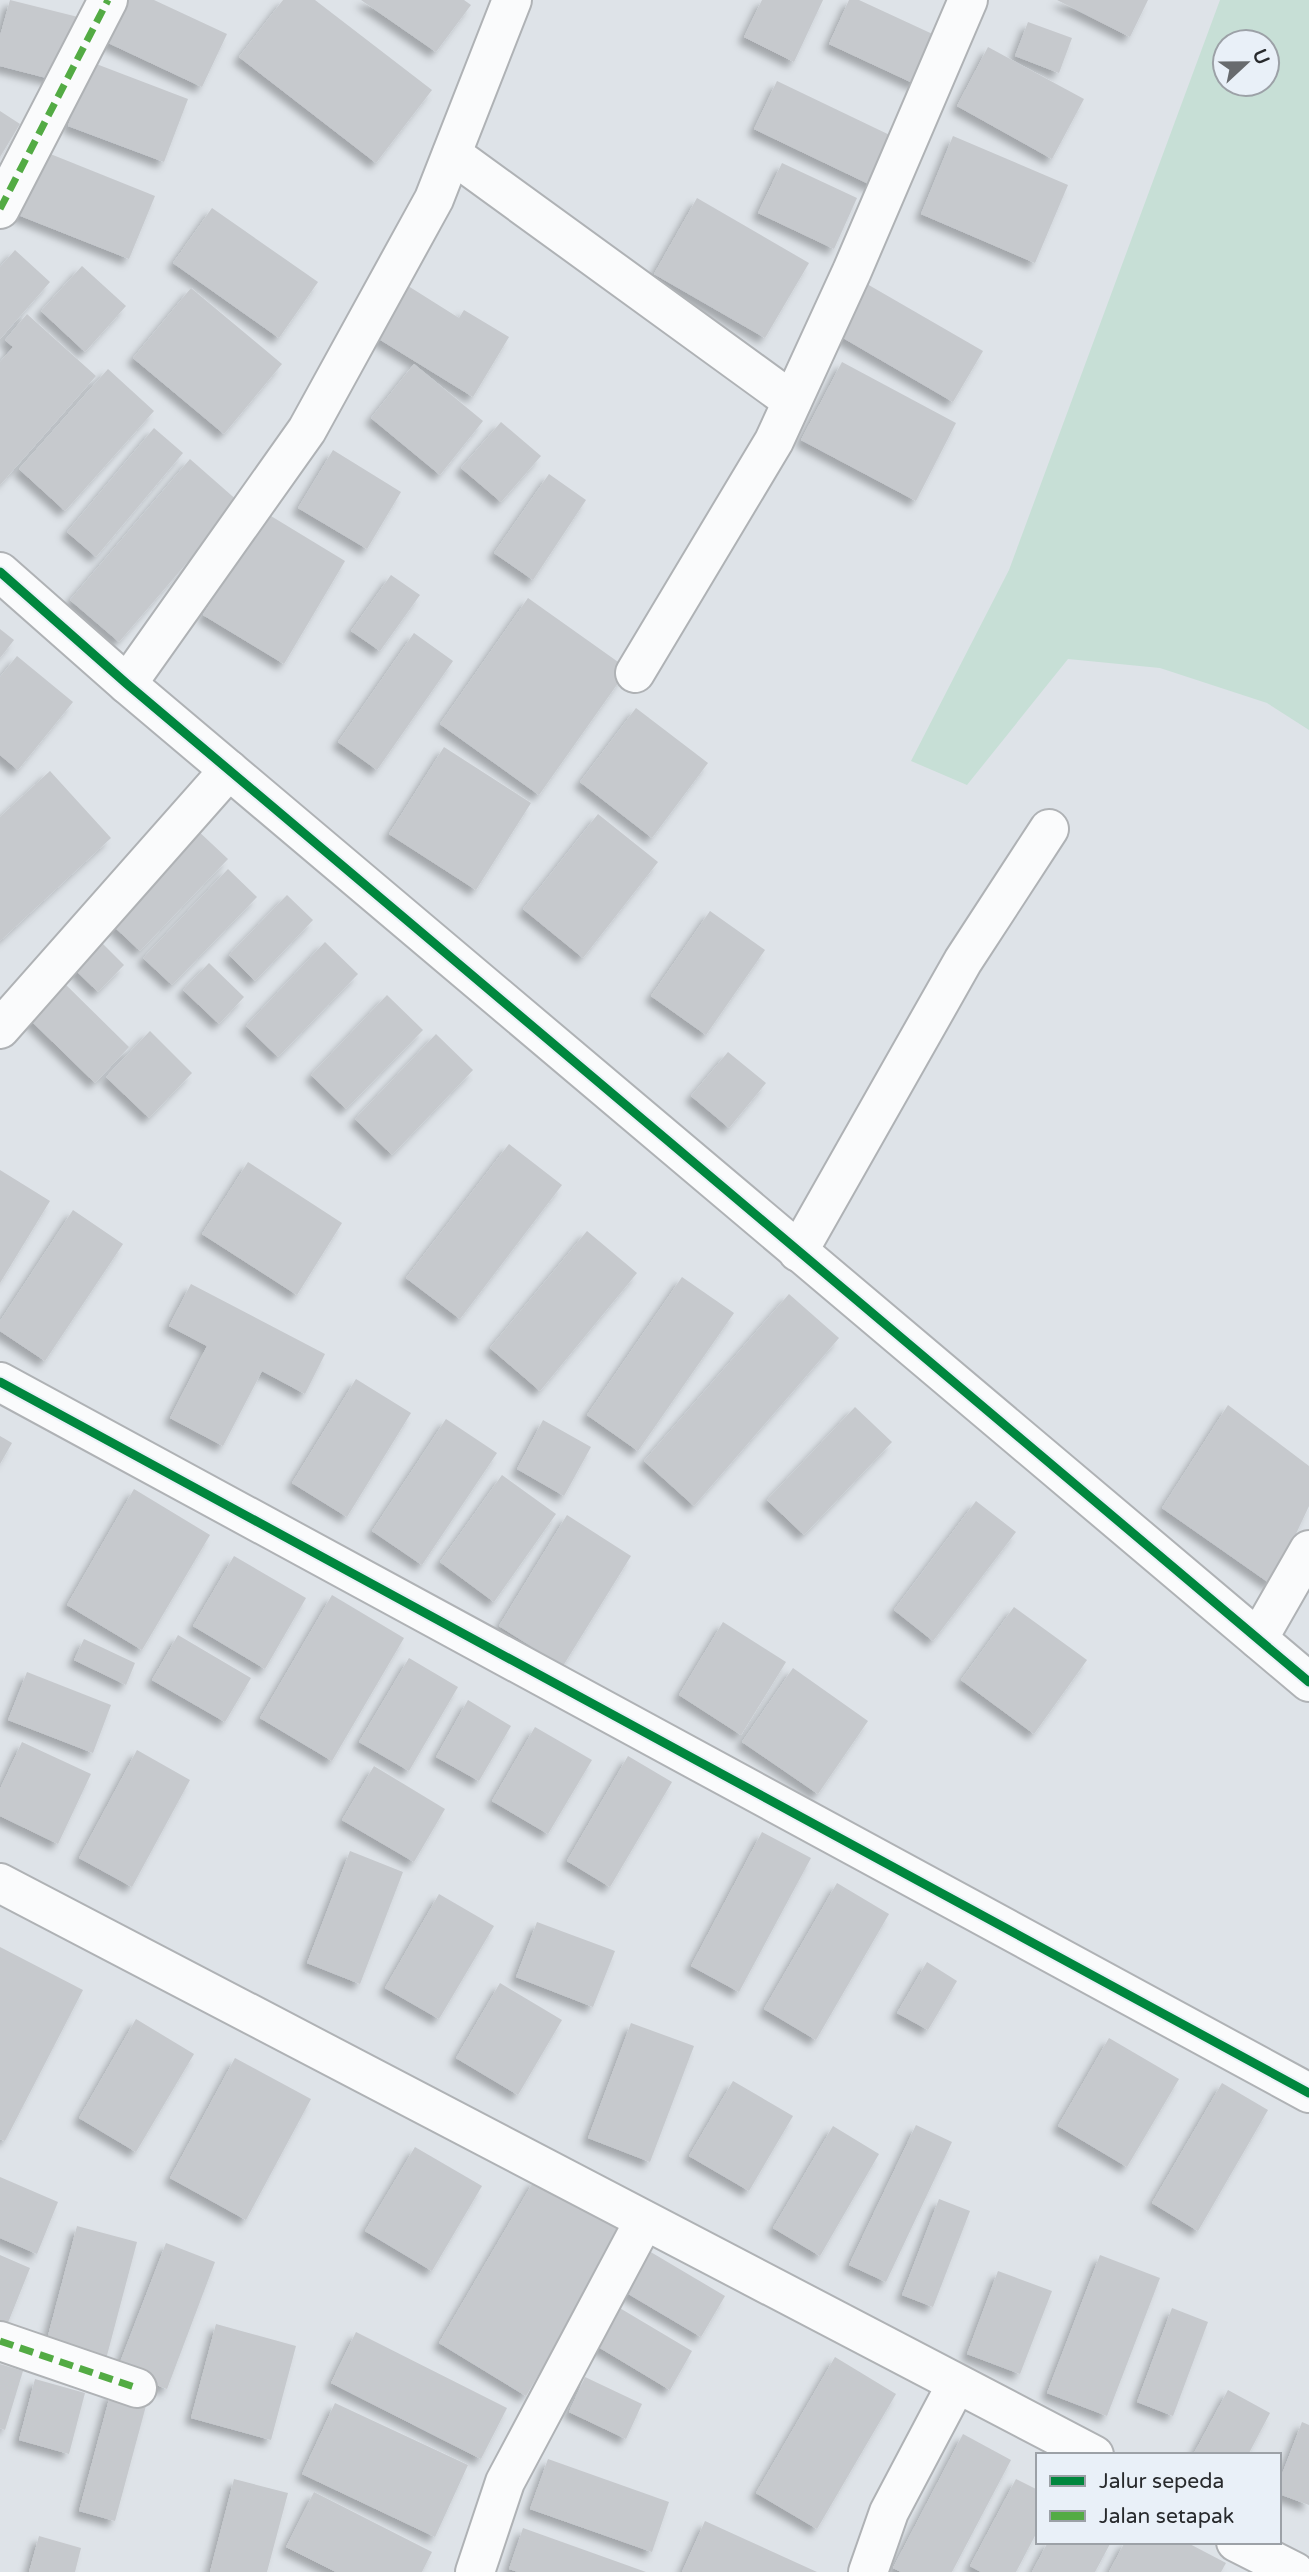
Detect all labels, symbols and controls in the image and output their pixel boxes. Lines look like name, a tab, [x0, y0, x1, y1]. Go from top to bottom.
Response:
north arrow	[1211, 28, 1281, 98]
text: U	[1248, 46, 1274, 68]
legend	[1036, 2453, 1281, 2544]
text: Jalur sepeda	[1099, 2469, 1224, 2494]
text: Jalan setapak	[1099, 2504, 1234, 2529]

